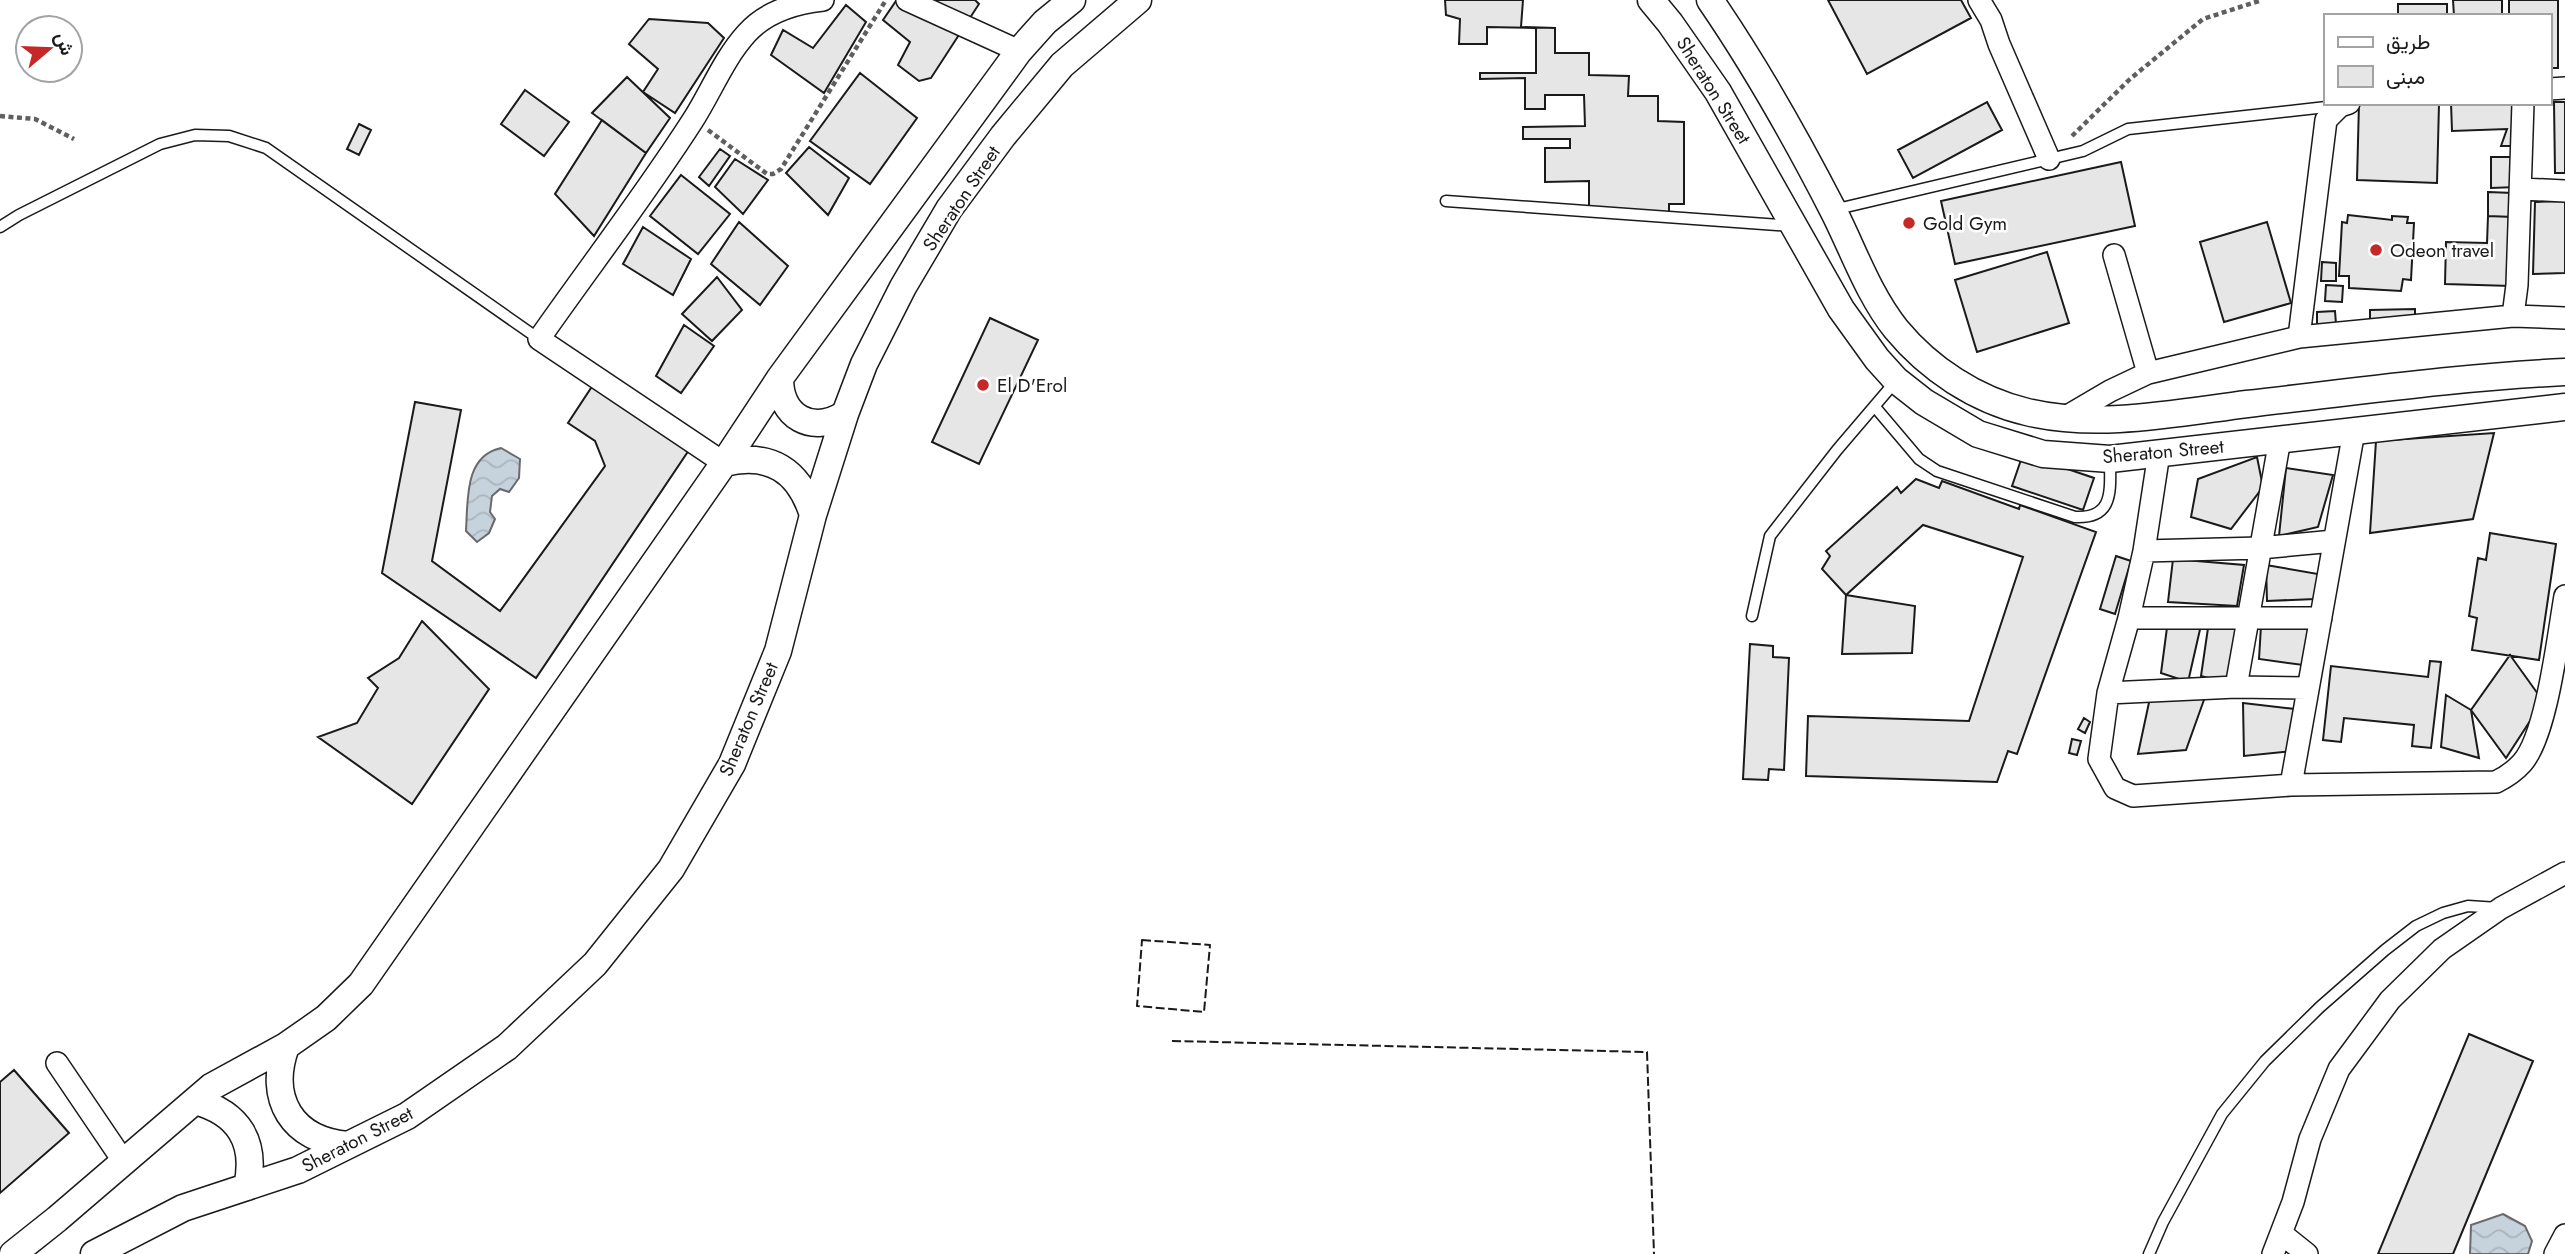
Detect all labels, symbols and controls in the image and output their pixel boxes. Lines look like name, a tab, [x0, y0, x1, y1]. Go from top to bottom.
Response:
north arrow	[14, 14, 84, 84]
legend	[2324, 14, 2551, 105]
text: طريق	[2386, 27, 2431, 57]
text: ش	[48, 28, 81, 59]
street label: Sheraton Street	[1670, 31, 1758, 149]
text: مبنى	[2386, 62, 2425, 92]
street label: Sheraton Street	[916, 140, 1007, 256]
place label: Gold Gym	[1923, 210, 2007, 237]
marker: Gold Gym	[1901, 215, 1917, 231]
place label: Odeon travel	[2390, 237, 2494, 264]
marker: Odeon travel	[2368, 242, 2384, 258]
place label: El D'Erol	[997, 372, 1067, 399]
marker: El D'Erol	[975, 377, 991, 393]
street label: Sheraton Street	[2101, 433, 2225, 470]
street label: Sheraton Street	[712, 657, 785, 781]
street label: Sheraton Street	[297, 1100, 418, 1179]

